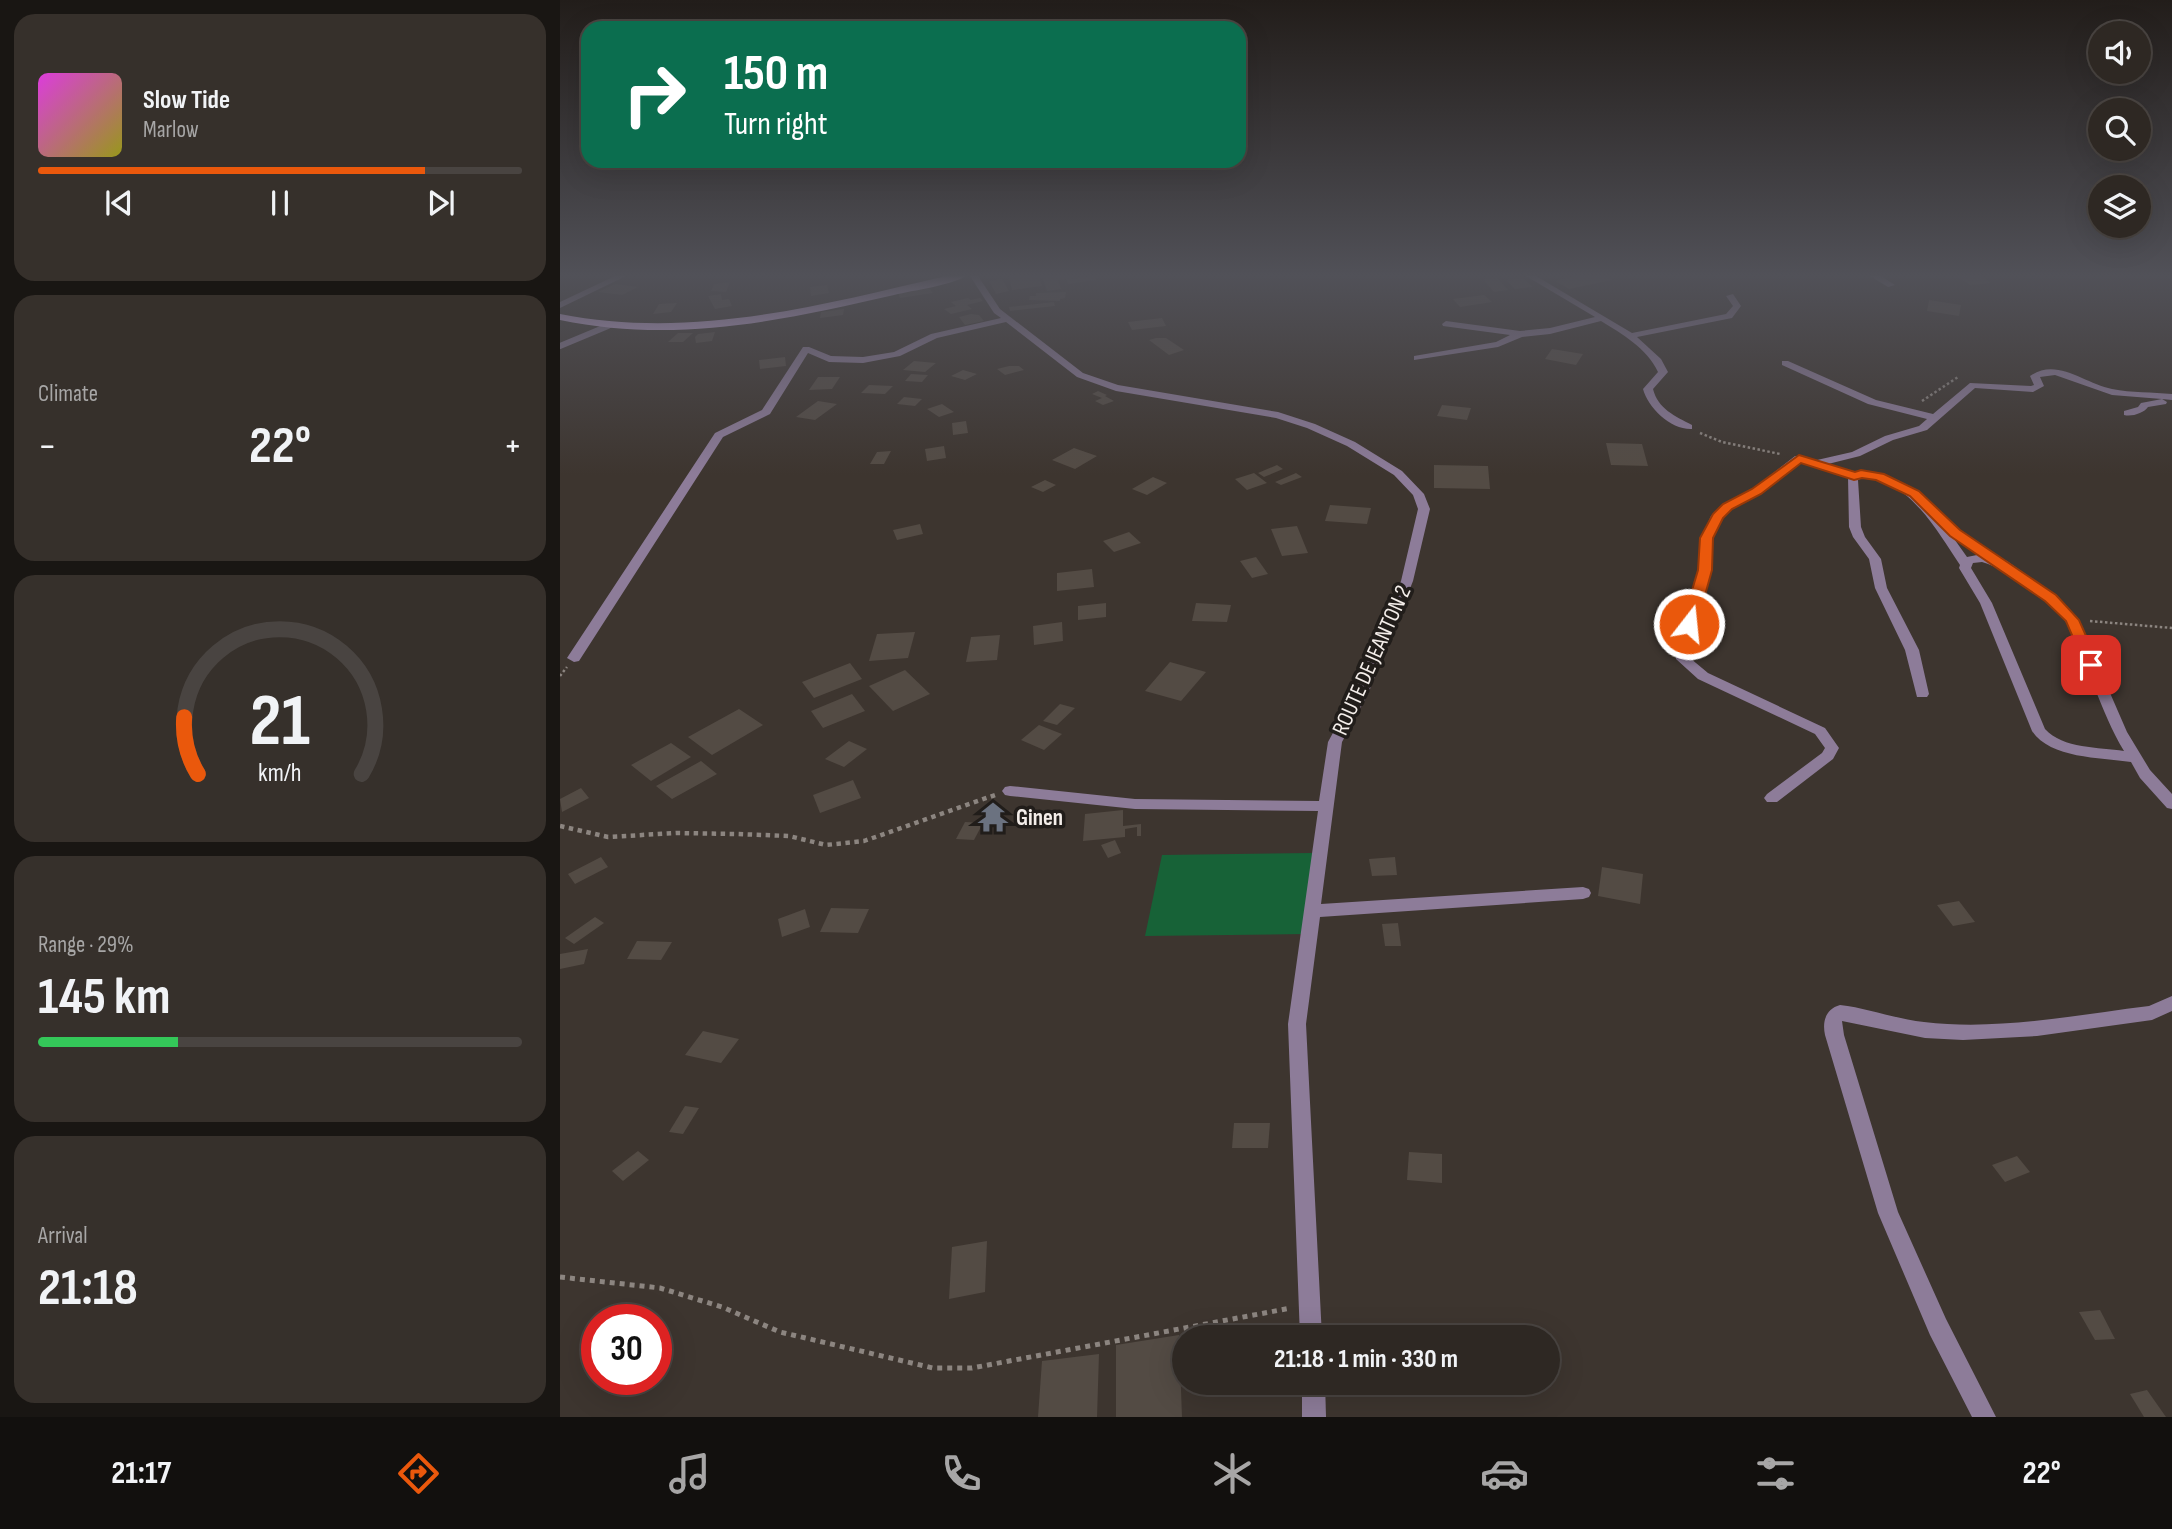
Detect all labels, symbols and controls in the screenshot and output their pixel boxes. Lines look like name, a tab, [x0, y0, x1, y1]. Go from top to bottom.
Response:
map controls	[2088, 21, 2151, 238]
button: sound	[2088, 21, 2151, 84]
text: 150 m	[724, 45, 828, 104]
icon: right	[609, 49, 700, 140]
text: Slow Tide	[143, 85, 230, 116]
button: search	[2088, 98, 2151, 161]
text: Turn right	[724, 105, 828, 144]
text: Marlow	[143, 116, 199, 144]
button: layers	[2088, 175, 2151, 238]
icon: previous	[100, 184, 138, 222]
icon: pause	[261, 184, 299, 222]
icon: next	[422, 184, 460, 222]
text: Climate	[38, 380, 98, 408]
text: 22°	[249, 415, 311, 478]
text: −	[38, 424, 57, 469]
text: +	[503, 424, 522, 469]
street label: ROUTE DE JEANTON 2	[1326, 581, 1417, 740]
position arrow	[1652, 587, 1726, 661]
pin	[2061, 635, 2121, 695]
icon: arrive	[2072, 646, 2110, 684]
text: 21	[250, 679, 310, 767]
text: km/h	[258, 758, 302, 789]
temple icon: Ginen	[976, 800, 1010, 834]
place label: Ginen	[1016, 804, 1063, 832]
text: Range · 29%	[38, 931, 134, 959]
text: 145 km	[38, 966, 170, 1029]
text: Arrival	[38, 1222, 87, 1250]
text: 21:18	[38, 1257, 138, 1320]
speed limit sign: 30	[581, 1304, 672, 1395]
text: 21:18 · 1 min · 330 m	[1274, 1344, 1458, 1375]
icon: directions	[394, 1449, 443, 1498]
icon: music	[665, 1449, 714, 1498]
icon: phone	[937, 1449, 986, 1498]
icon: climate	[1208, 1449, 1257, 1498]
icon: car	[1480, 1449, 1529, 1498]
icon: filters	[1751, 1449, 1800, 1498]
text: 21:17	[111, 1454, 171, 1493]
text: 22°	[2023, 1454, 2061, 1493]

